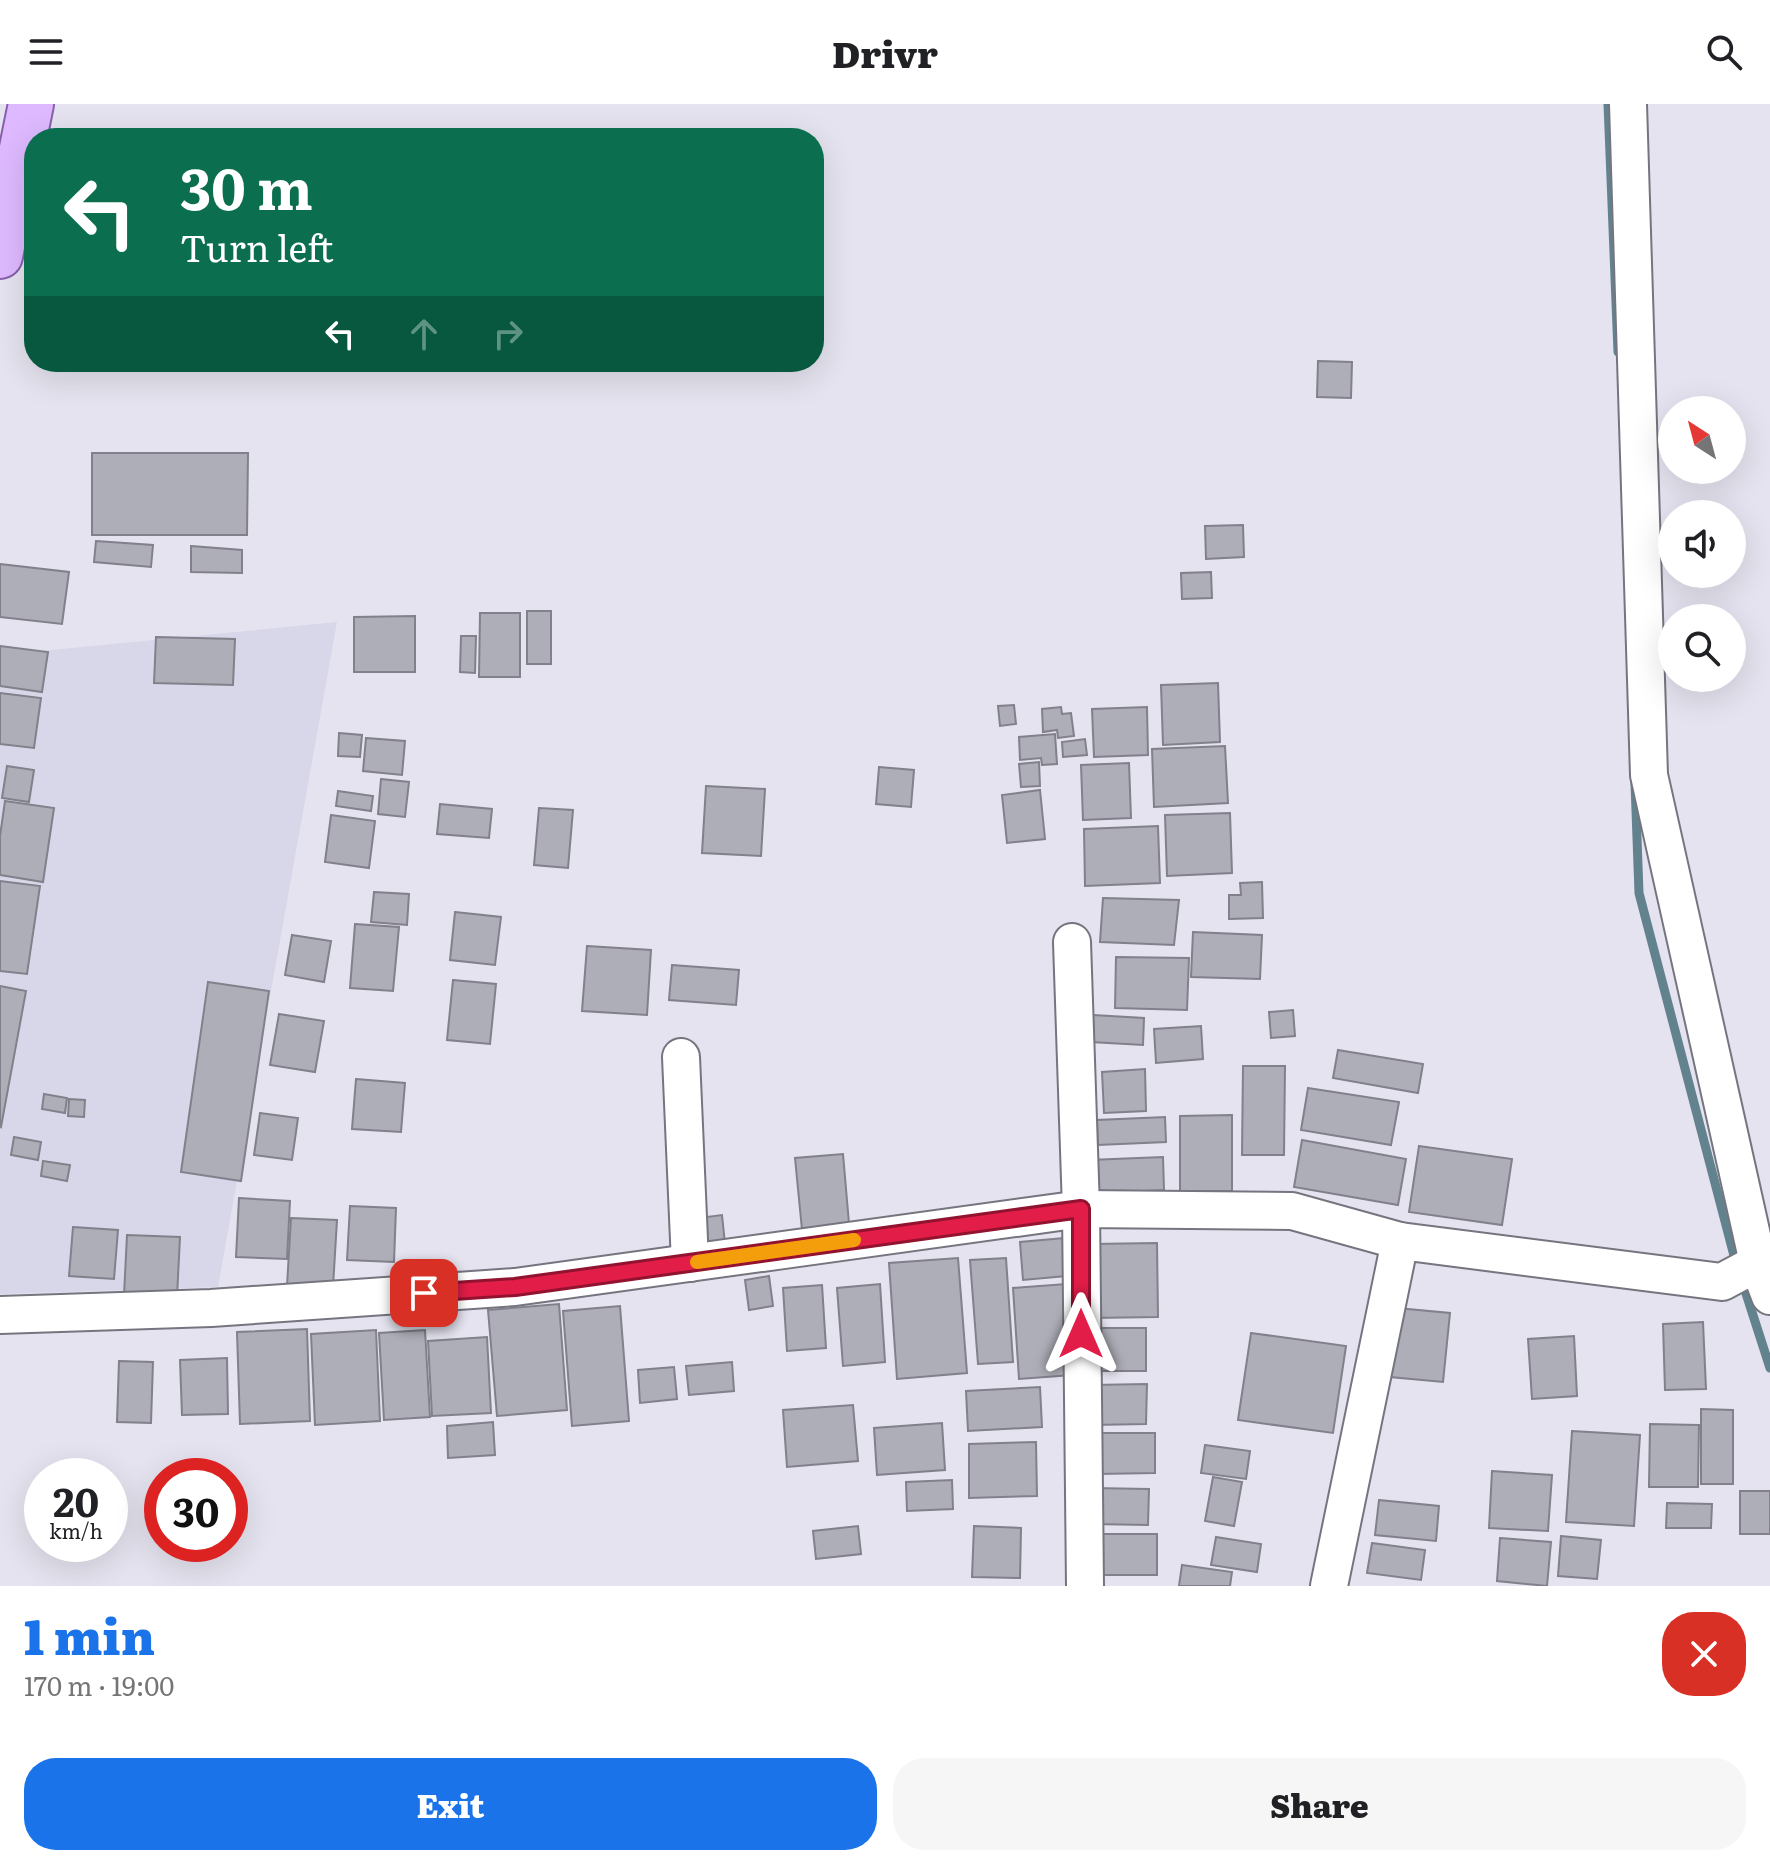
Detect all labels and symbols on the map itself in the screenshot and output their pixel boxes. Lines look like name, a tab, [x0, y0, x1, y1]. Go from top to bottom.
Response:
north arrow	[1658, 396, 1746, 484]
pin	[390, 1259, 458, 1327]
position arrow	[1039, 1292, 1123, 1376]
speed limit sign: 30	[144, 1458, 248, 1562]

